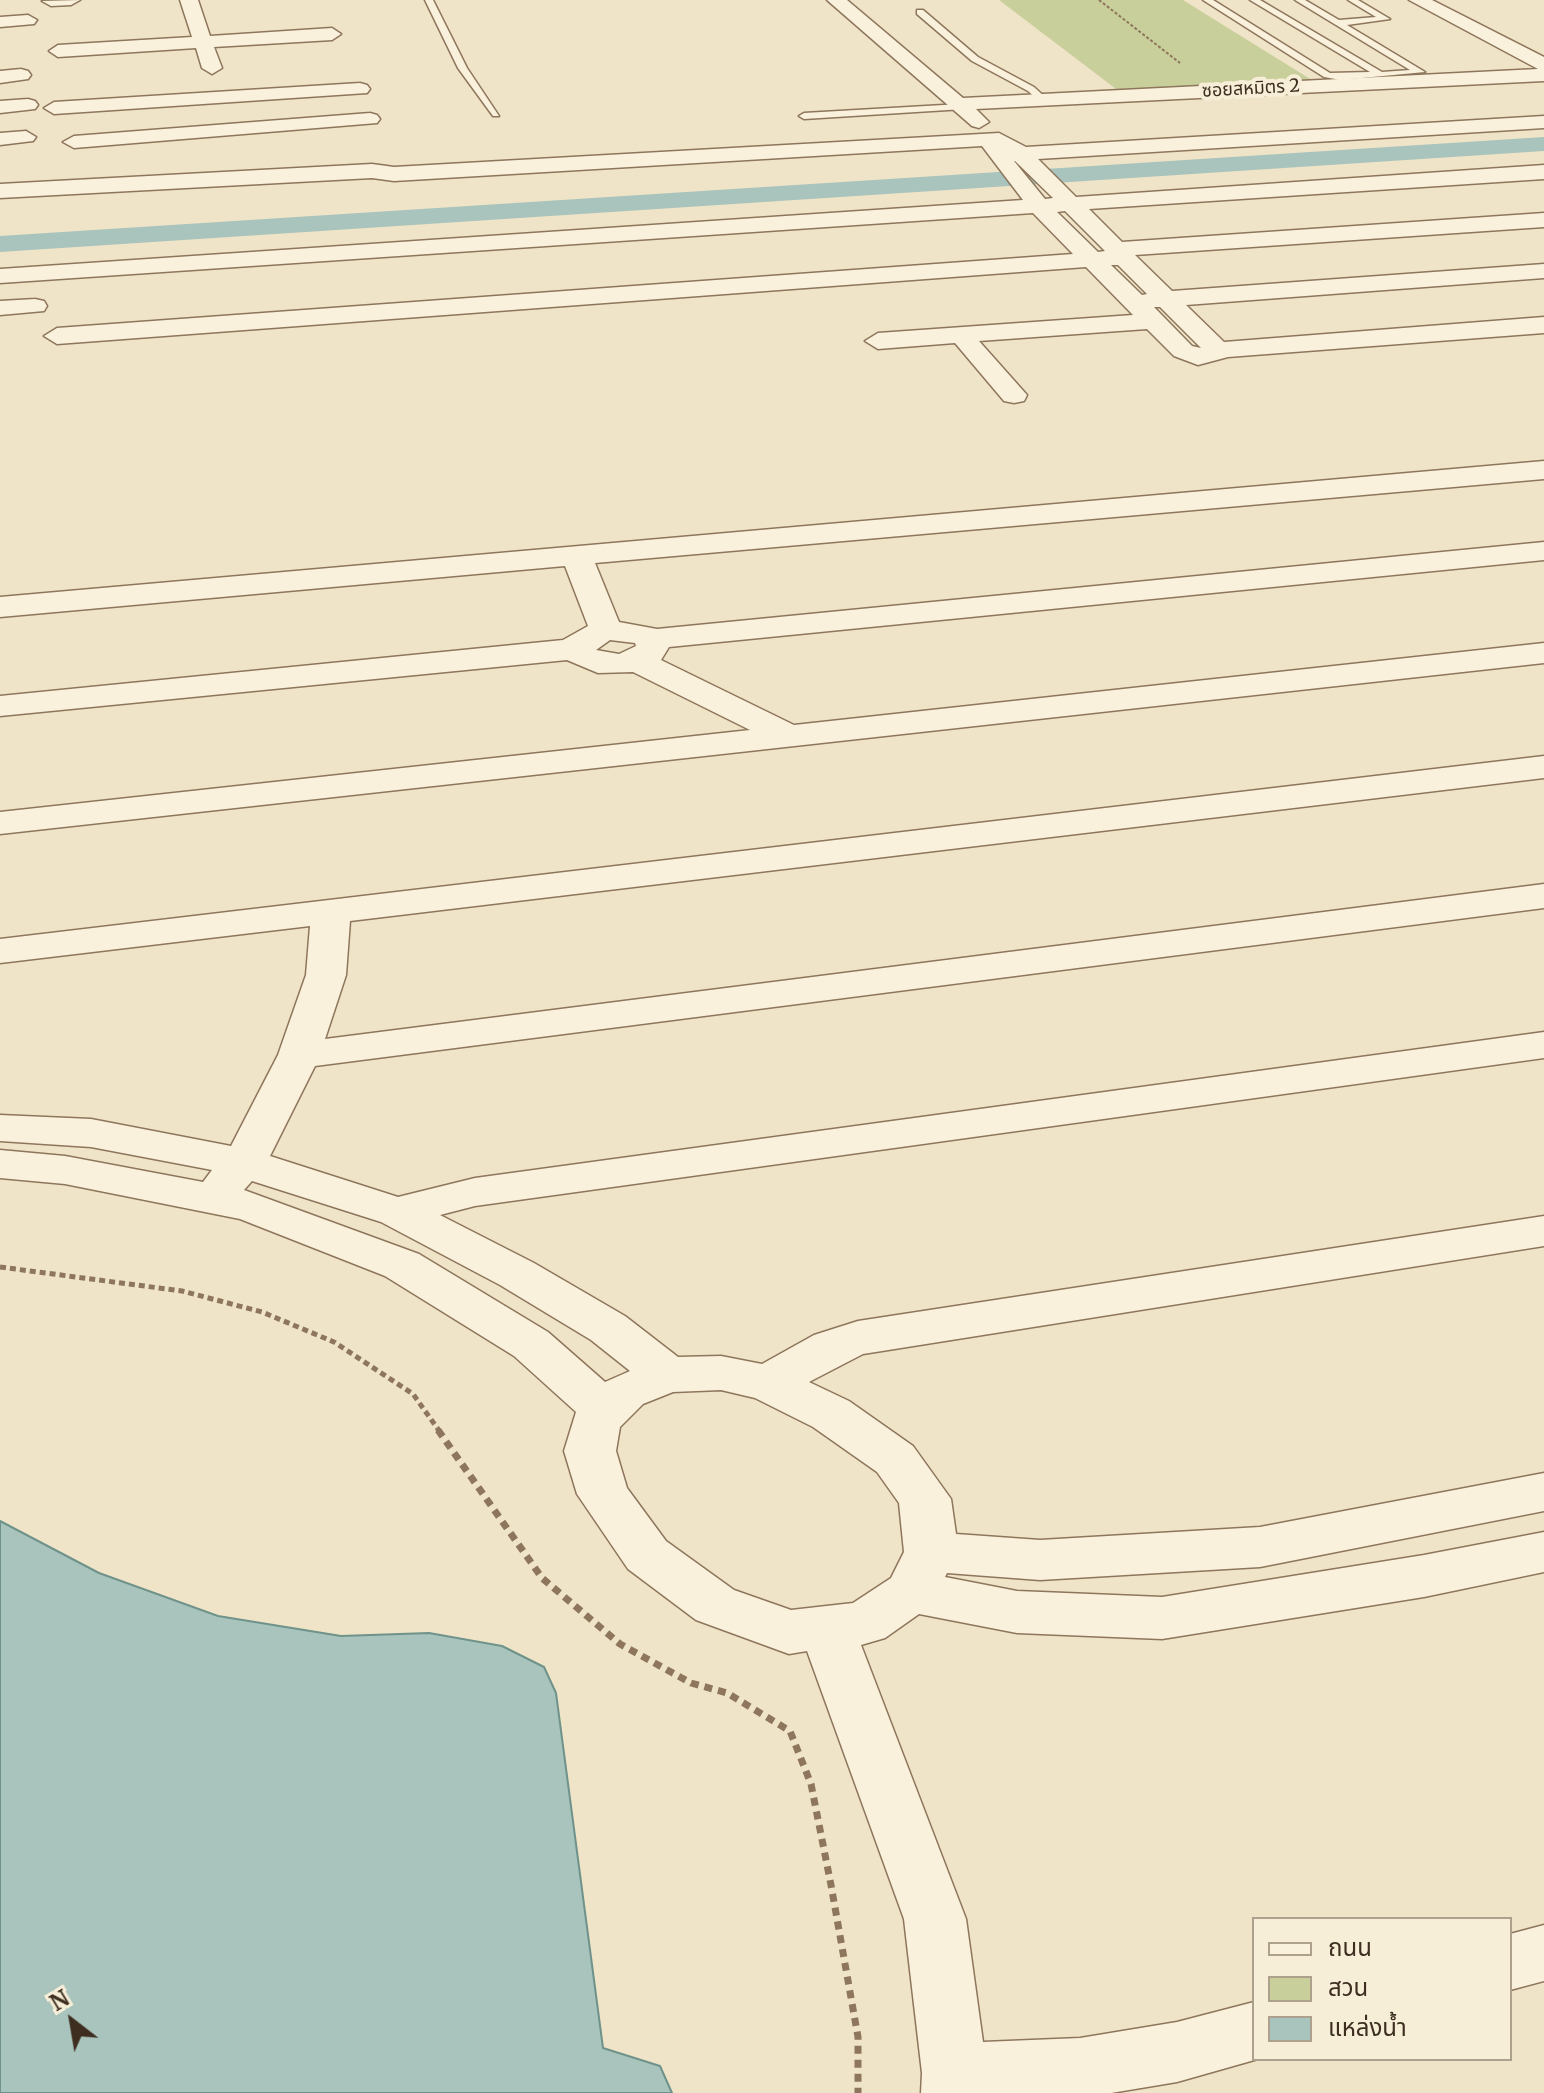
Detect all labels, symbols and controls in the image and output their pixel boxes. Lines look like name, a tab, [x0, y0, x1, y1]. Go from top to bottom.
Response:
street label: ซอยสหมิตร 2	[1201, 76, 1301, 102]
legend	[1252, 1917, 1512, 2061]
text: ถนน	[1328, 1932, 1372, 1963]
text: สวน	[1328, 1972, 1368, 2003]
north arrow	[32, 1981, 112, 2061]
text: N	[45, 1984, 74, 2017]
text: แหล่งน้ำ	[1328, 2012, 1407, 2043]

